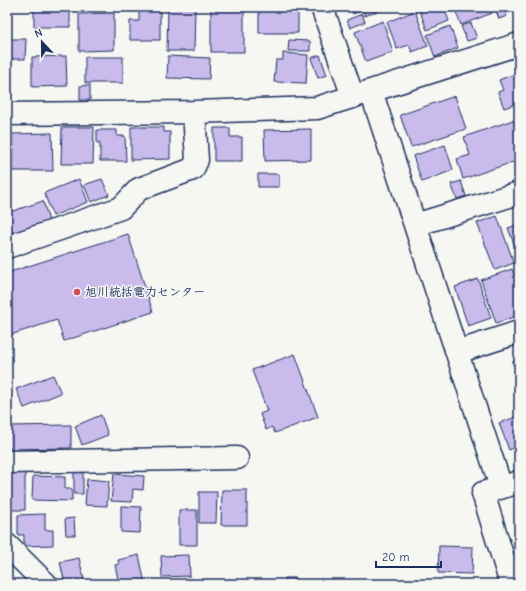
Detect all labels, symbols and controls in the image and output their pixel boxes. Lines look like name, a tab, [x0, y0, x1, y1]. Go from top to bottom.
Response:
north arrow	[22, 22, 62, 62]
text: N	[33, 26, 44, 41]
place label: 旭川統括電力センター	[85, 285, 205, 299]
marker: 旭川統括電力センター	[72, 287, 82, 297]
scale bar	[376, 543, 441, 569]
text: 20 m	[382, 550, 410, 564]

